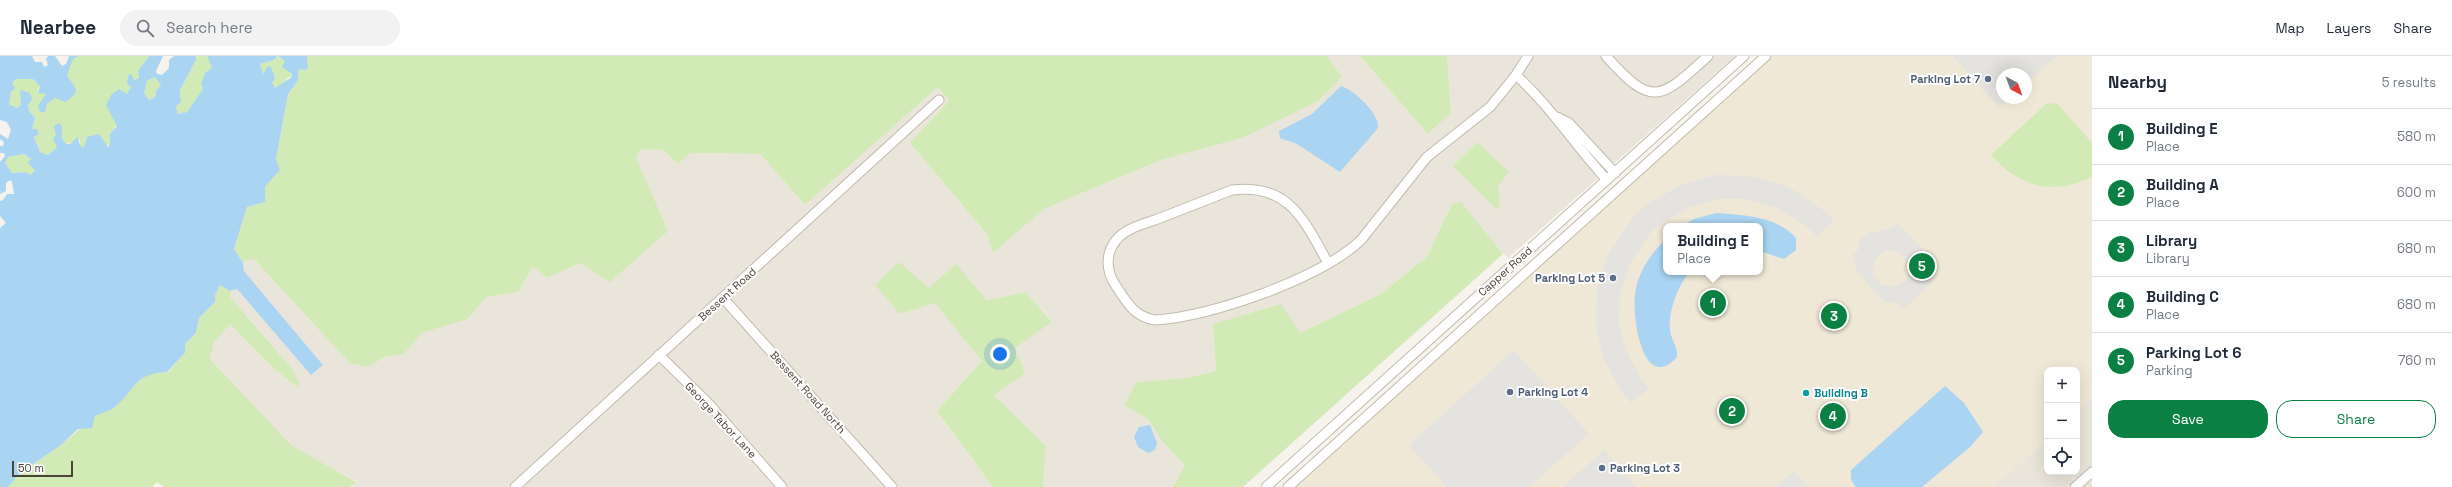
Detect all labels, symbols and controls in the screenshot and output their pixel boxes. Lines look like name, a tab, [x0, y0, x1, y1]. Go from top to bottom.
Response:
search box	[120, 10, 400, 46]
text: Nearbee	[20, 15, 96, 40]
icon: search	[134, 17, 156, 39]
text: Search here	[166, 18, 253, 37]
text: Map	[2275, 19, 2305, 37]
text: Layers	[2327, 19, 2371, 37]
text: Share	[2393, 19, 2432, 37]
north arrow	[1996, 68, 2032, 104]
text: Nearby	[2108, 71, 2167, 93]
place label: Parking Lot 7	[1911, 72, 1980, 86]
marker: Parking Lot 7	[1983, 74, 1993, 84]
text: 5 results	[2382, 74, 2436, 91]
text: Building E	[2146, 119, 2218, 138]
text: 1	[2118, 128, 2124, 145]
text: 580 m	[2397, 128, 2436, 145]
text: Place	[2146, 138, 2180, 155]
text: Building A	[2146, 175, 2219, 194]
text: 2	[2117, 184, 2125, 201]
text: 600 m	[2397, 184, 2436, 201]
text: Place	[2146, 194, 2180, 211]
popup	[1663, 223, 1763, 275]
text: Building E	[1677, 231, 1749, 250]
text: Library	[2146, 231, 2197, 250]
text: 3	[2117, 240, 2125, 257]
text: 680 m	[2397, 240, 2436, 257]
street label: Capper Road	[1475, 243, 1535, 299]
text: Place	[1677, 250, 1711, 267]
text: Library	[2146, 250, 2190, 267]
pin: 5	[1909, 251, 1935, 281]
street label: Bessent Road	[695, 264, 759, 324]
place label: Parking Lot 5	[1535, 271, 1605, 285]
marker: Parking Lot 5	[1608, 273, 1618, 283]
text: Building C	[2146, 287, 2219, 306]
pin: 1	[1700, 288, 1726, 318]
text: 4	[2117, 296, 2125, 313]
text: 680 m	[2397, 296, 2436, 313]
pin: 3	[1821, 301, 1847, 331]
text: Place	[2146, 306, 2180, 323]
text: Parking Lot 6	[2146, 343, 2242, 362]
your location	[990, 344, 1010, 364]
street label: Bessent Road North	[767, 348, 849, 436]
text: 5	[2117, 352, 2125, 369]
text: 760 m	[2398, 352, 2436, 369]
text: Parking	[2146, 362, 2193, 379]
map controls	[2044, 367, 2080, 475]
button: +	[2044, 367, 2080, 403]
street label: George Tabor Lane	[682, 379, 760, 461]
place label: Parking Lot 4	[1518, 385, 1588, 399]
place label: Building B	[1814, 386, 1868, 400]
marker: Parking Lot 4	[1505, 387, 1515, 397]
marker: Building B	[1801, 388, 1811, 398]
pin: 2	[1719, 396, 1745, 426]
button: Save	[2108, 400, 2268, 438]
button: Share	[2276, 400, 2436, 438]
pin: 4	[1820, 401, 1846, 431]
button: −	[2044, 403, 2080, 439]
button: locate	[2044, 439, 2080, 475]
scale bar	[12, 459, 73, 478]
text: 50 m	[18, 461, 44, 475]
place label: Parking Lot 3	[1610, 461, 1680, 475]
marker: Parking Lot 3	[1597, 463, 1607, 473]

